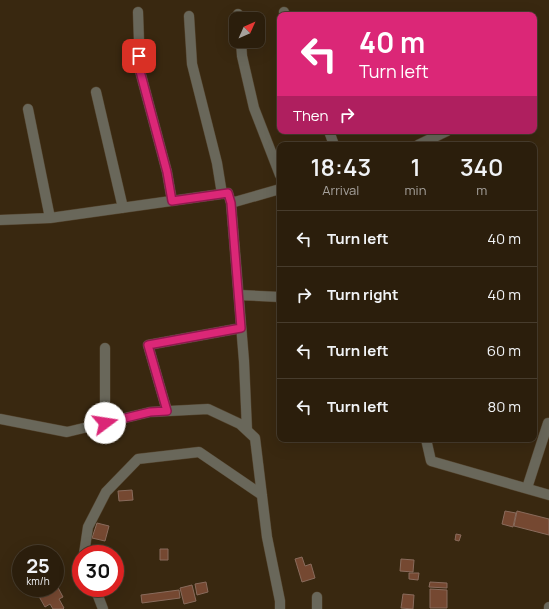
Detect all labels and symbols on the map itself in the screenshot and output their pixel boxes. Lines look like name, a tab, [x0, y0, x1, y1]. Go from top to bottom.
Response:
north arrow	[229, 12, 265, 48]
pin	[122, 39, 156, 73]
position arrow	[84, 402, 126, 444]
speed limit sign: 30	[72, 545, 124, 597]

